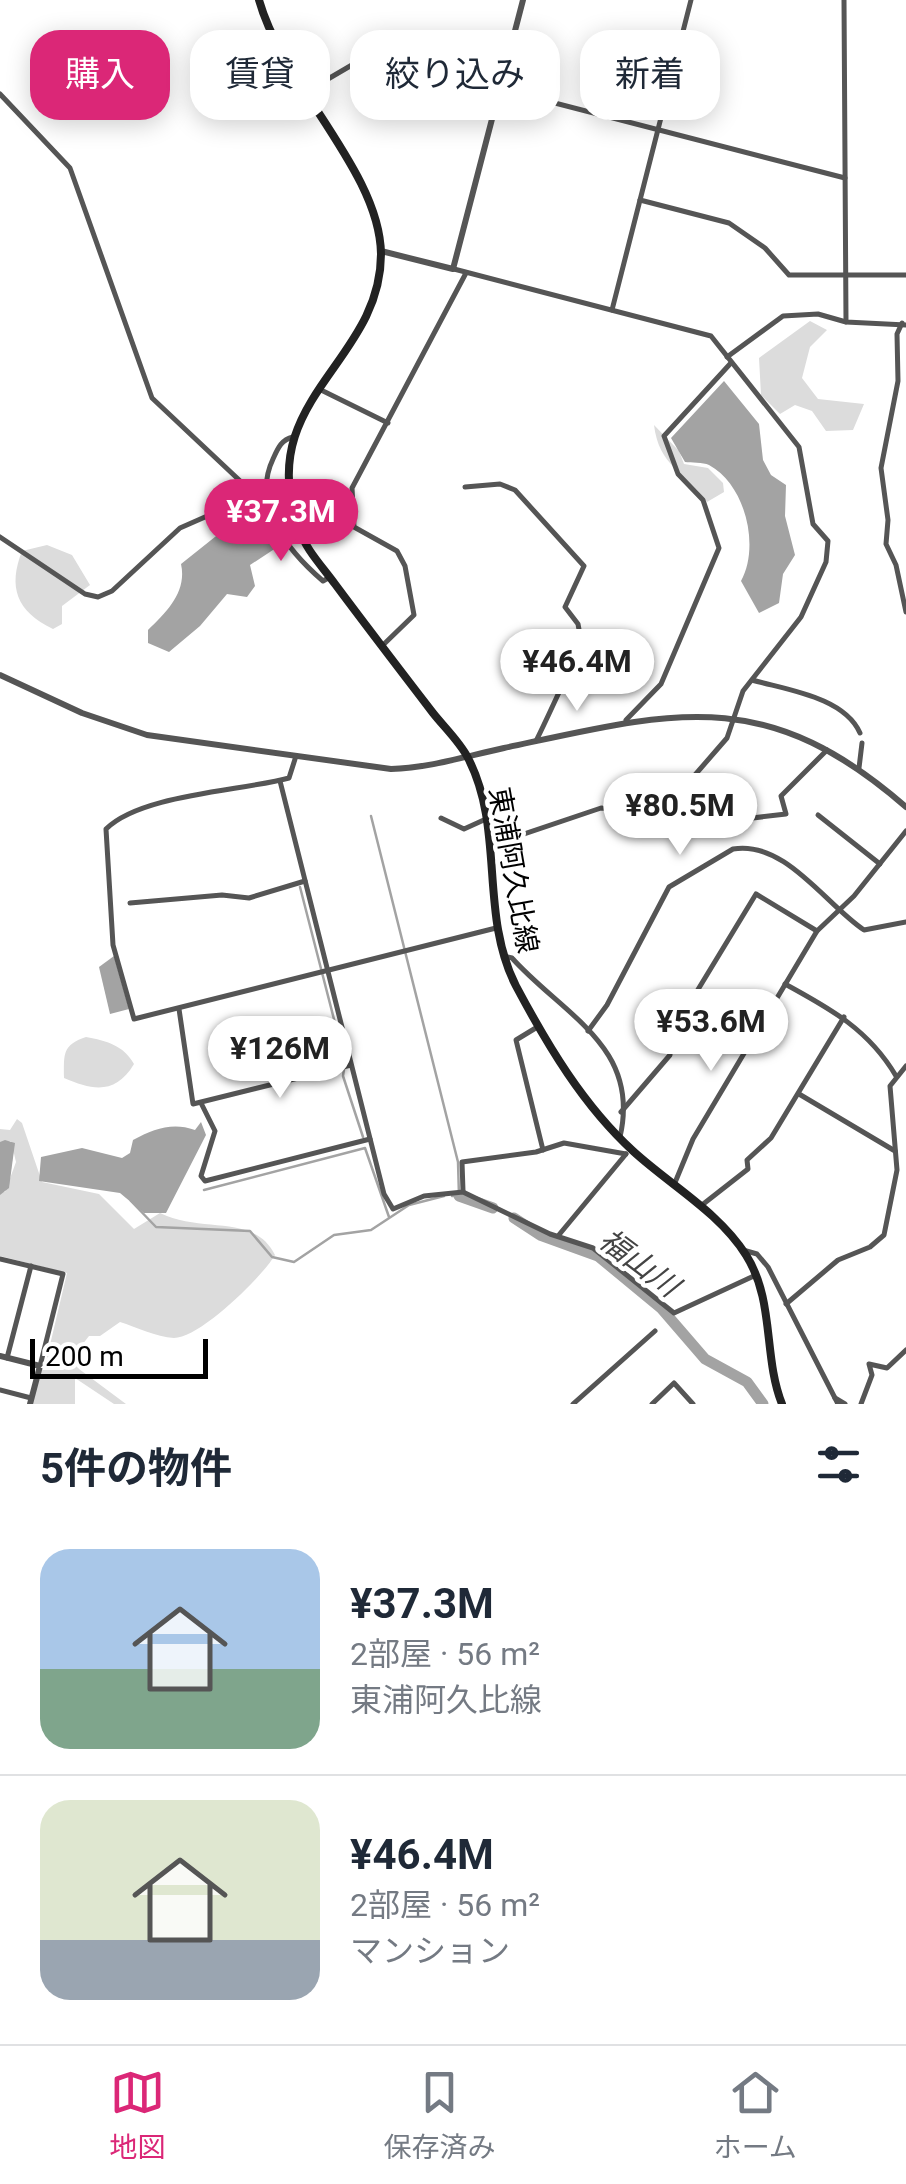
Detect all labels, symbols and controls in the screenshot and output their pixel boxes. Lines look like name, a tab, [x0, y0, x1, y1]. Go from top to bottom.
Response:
chip: 購入	[30, 30, 170, 120]
chip: 賃貸	[190, 30, 330, 120]
chip: 絞り込み	[350, 30, 560, 120]
chip: 新着	[580, 30, 720, 120]
pin: ¥37.3M	[200, 479, 362, 564]
text: ¥37.3M	[226, 492, 336, 530]
pin: ¥46.4M	[496, 629, 658, 714]
text: ¥46.4M	[522, 642, 632, 680]
pin: ¥80.5M	[599, 773, 761, 858]
street label: 東浦阿久比線	[483, 784, 544, 956]
text: ¥80.5M	[625, 786, 735, 824]
pin: ¥53.6M	[630, 989, 792, 1074]
text: ¥53.6M	[656, 1002, 766, 1040]
pin: ¥126M	[210, 1016, 350, 1101]
text: ¥126M	[230, 1029, 330, 1067]
water label: 福山川	[593, 1222, 688, 1305]
scale bar	[30, 1334, 208, 1378]
text: 200 m	[45, 1340, 124, 1373]
icon: filters	[811, 1437, 866, 1492]
text: 5件の物件	[40, 1444, 232, 1493]
text: ¥37.3M	[350, 1579, 494, 1628]
icon: home	[120, 1589, 240, 1709]
text: 2部屋 · 56 m²	[350, 1635, 540, 1673]
text: 東浦阿久比線	[350, 1681, 542, 1719]
text: ¥46.4M	[350, 1830, 494, 1879]
icon: home	[120, 1840, 240, 1960]
text: 2部屋 · 56 m²	[350, 1886, 540, 1924]
text: マンション	[350, 1932, 510, 1970]
tab: 地図	[109, 2065, 165, 2165]
tab: 保存済み	[383, 2065, 495, 2165]
tab: ホーム	[714, 2065, 797, 2165]

